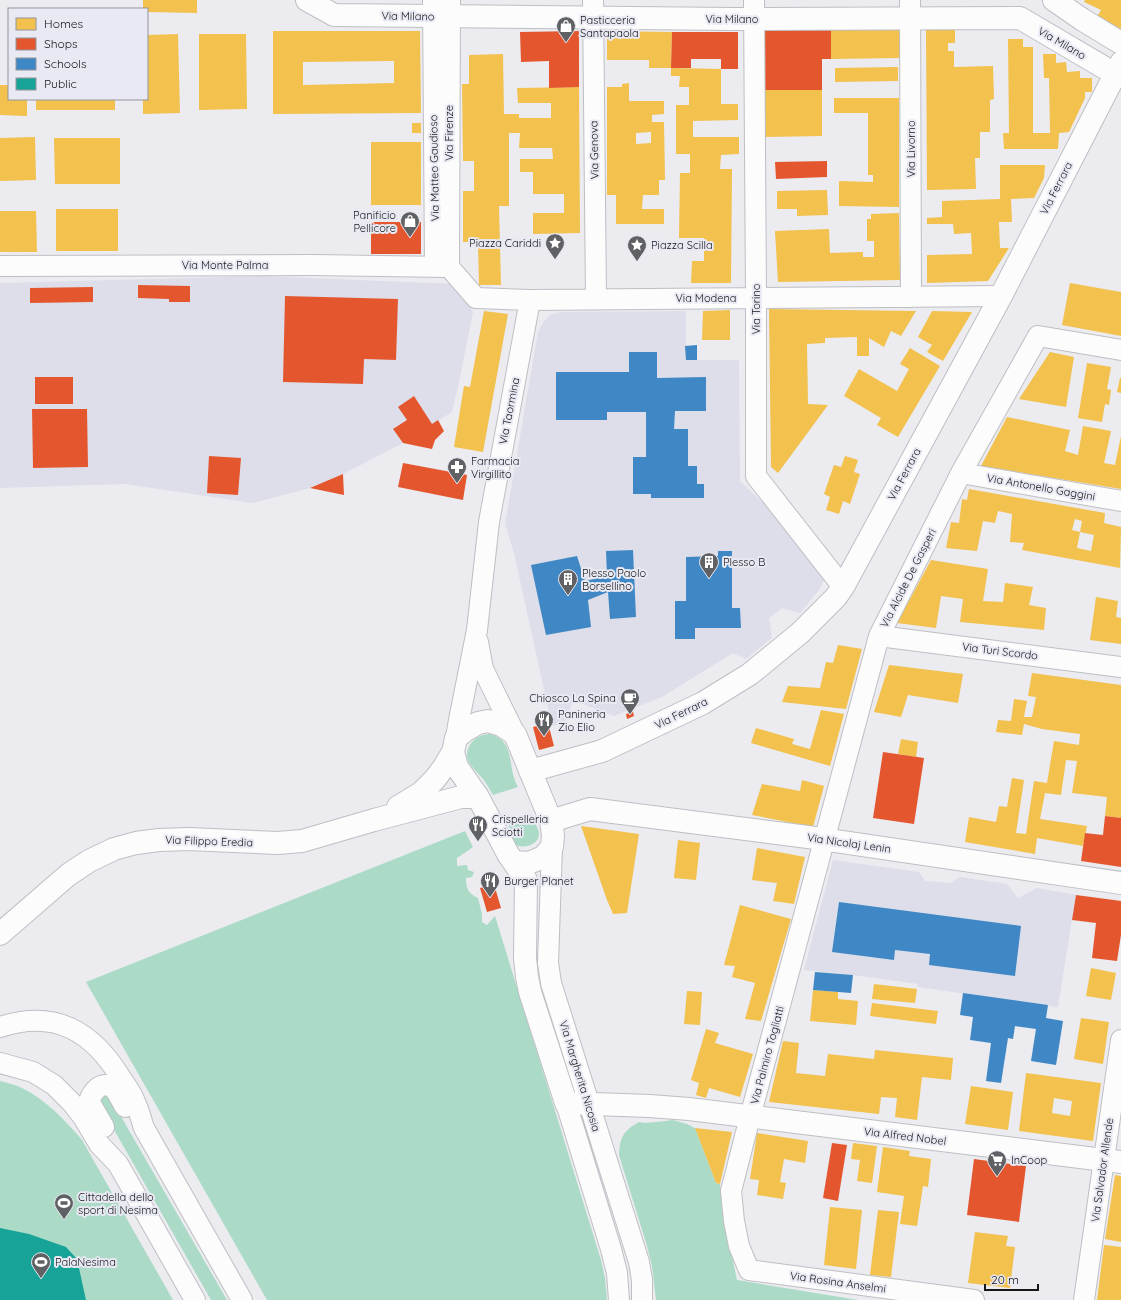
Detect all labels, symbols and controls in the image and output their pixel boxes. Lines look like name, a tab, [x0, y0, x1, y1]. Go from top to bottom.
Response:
legend	[8, 8, 148, 100]
street label: Via Milano	[381, 9, 435, 23]
street label: Via Milano	[706, 12, 759, 26]
place label: Pasticceria Santapaola	[580, 13, 639, 40]
shop icon: Pasticceria Santapaola	[555, 15, 577, 43]
text: Homes	[44, 16, 84, 31]
street label: Via Milano	[1036, 24, 1089, 62]
text: Shops	[44, 36, 78, 51]
text: Schools	[44, 56, 87, 71]
text: Public	[44, 76, 77, 91]
street label: Via Firenze	[442, 105, 456, 161]
street label: Via Matteo Gaudioso	[426, 114, 442, 221]
street label: Via Livorno	[904, 120, 918, 178]
street label: Via Genova	[586, 121, 602, 179]
street label: Via Ferrara	[1037, 159, 1075, 217]
place label: Panificio Pellicore	[353, 208, 396, 235]
shop icon: Panificio Pellicore	[399, 210, 421, 238]
place icon: Piazza Cariddi	[544, 232, 566, 260]
place icon: Piazza Scilla	[626, 234, 648, 262]
place label: Piazza Cariddi	[469, 236, 541, 250]
place label: Piazza Scilla	[651, 238, 713, 252]
street label: Via Monte Palma	[182, 258, 268, 272]
street label: Via Torino	[749, 283, 763, 334]
street label: Via Modena	[676, 291, 736, 305]
street label: Via Taormina	[496, 376, 522, 446]
street label: Via Ferrara	[884, 445, 924, 503]
place label: Farmacia Virgillito	[471, 454, 519, 481]
pharmacy icon: Farmacia Virgillito	[446, 456, 468, 484]
street label: Via Antonello Gaggini	[986, 471, 1096, 503]
street label: Via Alcide De Gasperi	[877, 526, 939, 630]
building icon: Plesso B	[698, 551, 720, 579]
place label: Plesso B	[723, 555, 765, 569]
place label: Plesso Paolo Borsellino	[582, 566, 646, 593]
building icon: Plesso Paolo Borsellino	[557, 568, 579, 596]
street label: Via Turi Scordo	[961, 639, 1039, 663]
cafe icon: Chiosco La Spina	[619, 687, 641, 715]
place label: Chiosco La Spina	[529, 691, 616, 705]
street label: Via Ferrara	[652, 694, 710, 732]
place label: Panineria Zio Elio	[558, 707, 606, 734]
restaurant icon: Panineria Zio Elio	[533, 709, 555, 737]
place label: Crispelleria Sciotti	[492, 812, 548, 839]
restaurant icon: Crispelleria Sciotti	[467, 814, 489, 842]
street label: Via Nicolaj Lenin	[806, 830, 892, 856]
street label: Via Filippo Eredia	[165, 832, 253, 850]
restaurant icon: Burger Planet	[479, 870, 501, 898]
place label: Burger Planet	[504, 874, 574, 888]
street label: Via Palmiro Togliatti	[747, 1004, 787, 1106]
street label: Via Margherita Nicosia	[556, 1019, 604, 1133]
street label: Via Salvador Allende	[1088, 1117, 1116, 1223]
street label: Via Alfred Nobel	[863, 1124, 947, 1148]
supermarket icon: InCoop	[986, 1149, 1008, 1177]
place label: InCoop	[1011, 1153, 1048, 1167]
place label: Cittadella dello sport di Nesima	[78, 1190, 158, 1217]
sports icon: Cittadella dello sport di Nesima	[53, 1192, 75, 1220]
sports icon: PalaNesima	[30, 1251, 52, 1279]
place label: PalaNesima	[55, 1255, 116, 1269]
scale bar	[985, 1266, 1038, 1292]
street label: Via Rosina Anselmi	[789, 1268, 887, 1296]
text: 20 m	[991, 1272, 1019, 1287]

